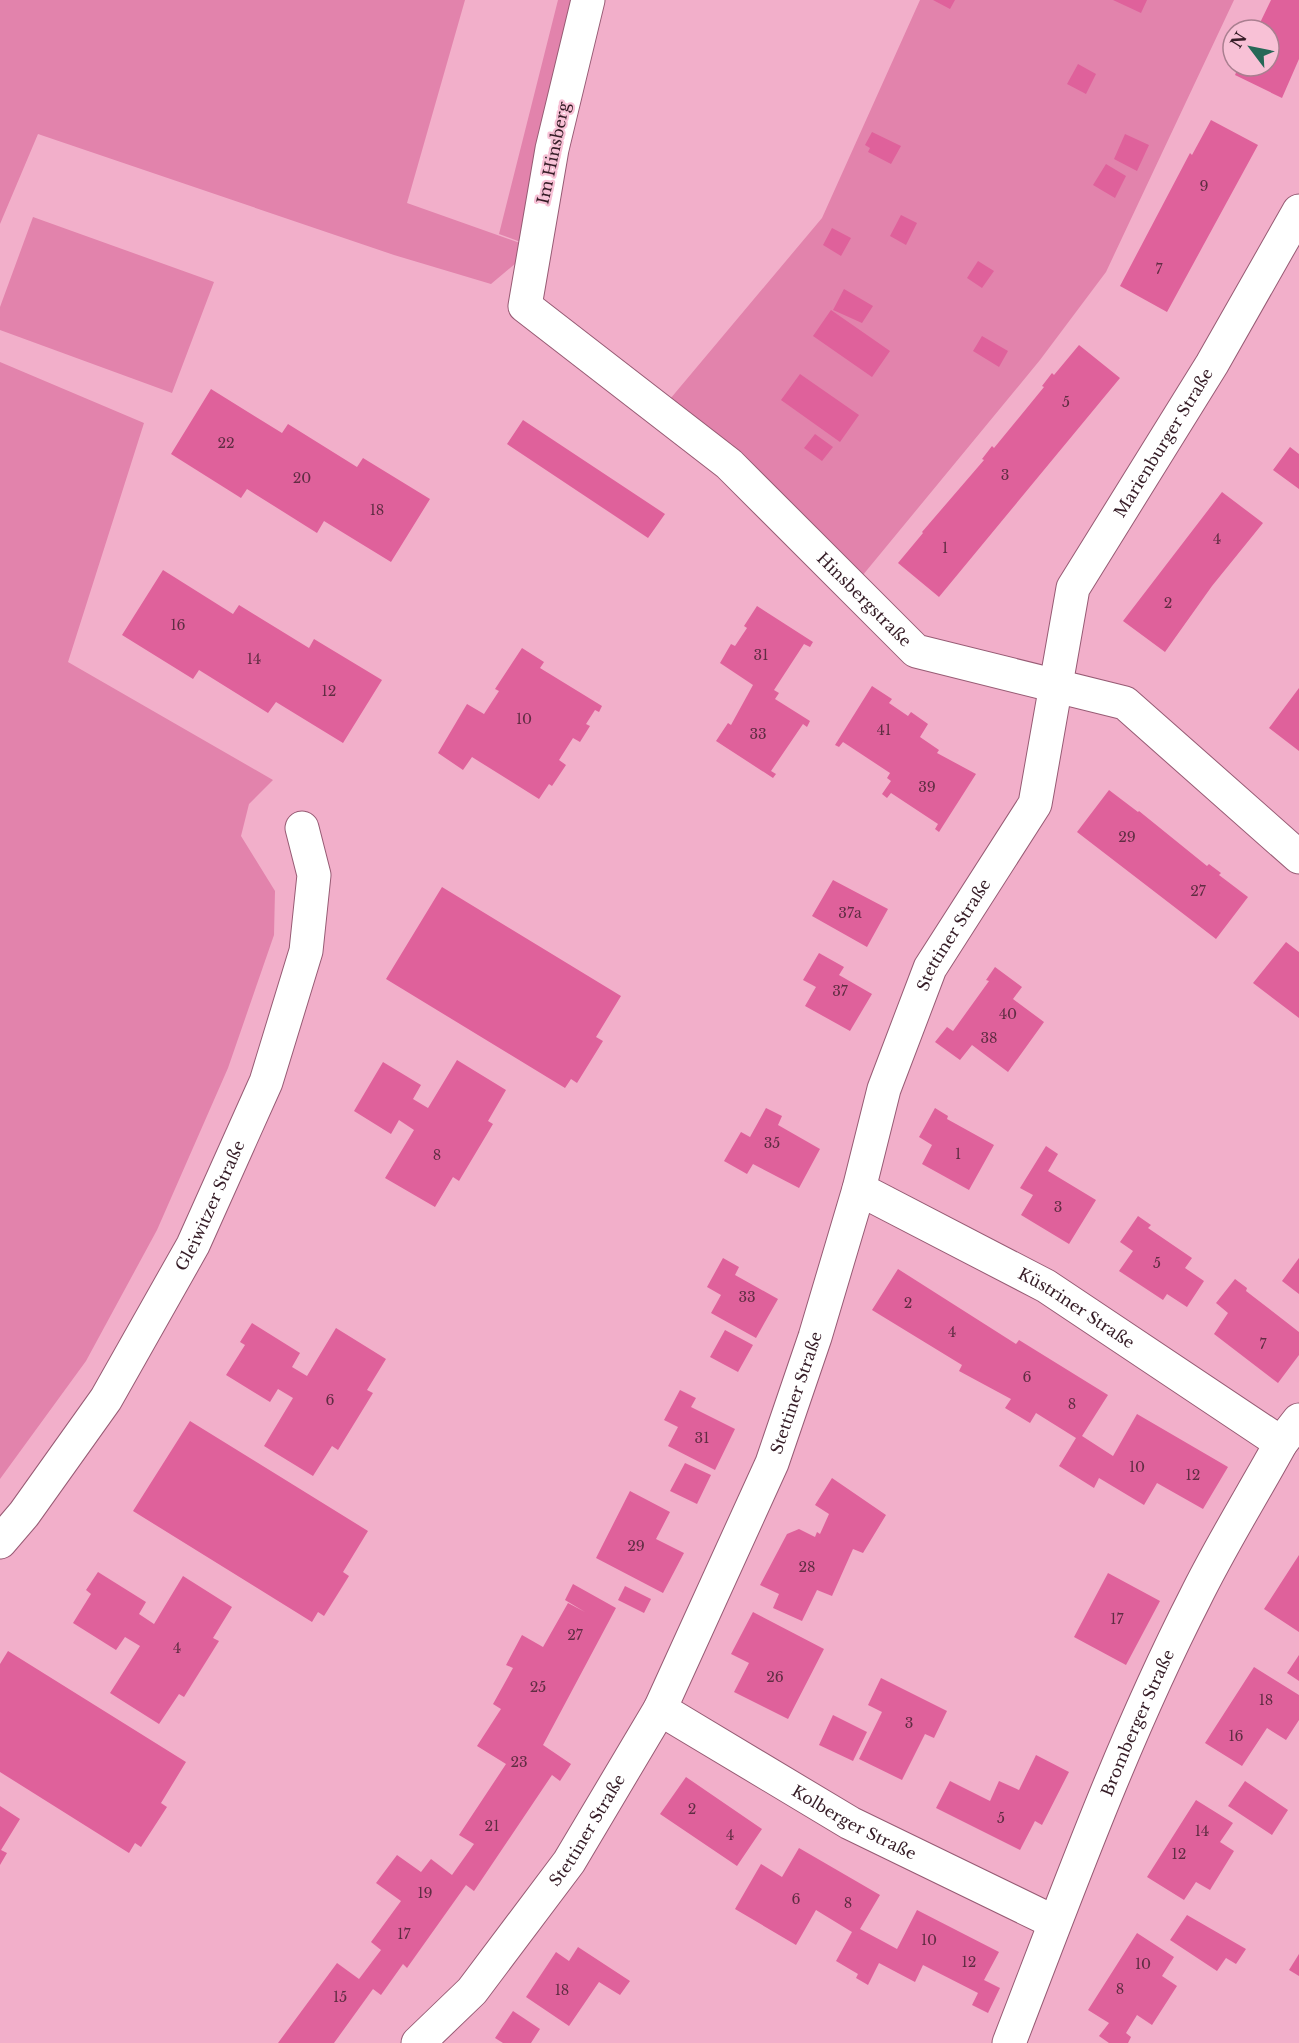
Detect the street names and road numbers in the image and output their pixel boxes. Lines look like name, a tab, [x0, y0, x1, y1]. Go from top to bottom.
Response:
street label: Im Hinsberg	[532, 100, 574, 206]
street label: Marienburger Straße	[1109, 364, 1217, 521]
street label: Hinsbergstraße	[813, 548, 916, 651]
street label: Stettiner Straße	[912, 875, 995, 994]
street label: Gleiwitzer Straße	[171, 1137, 249, 1274]
street label: Küstriner Straße	[1015, 1263, 1138, 1352]
street label: Stettiner Straße	[766, 1329, 826, 1456]
street label: Bromberger Straße	[1096, 1646, 1178, 1799]
street label: Stettiner Straße	[545, 1770, 629, 1890]
street label: Kolberger Straße	[788, 1781, 920, 1864]

